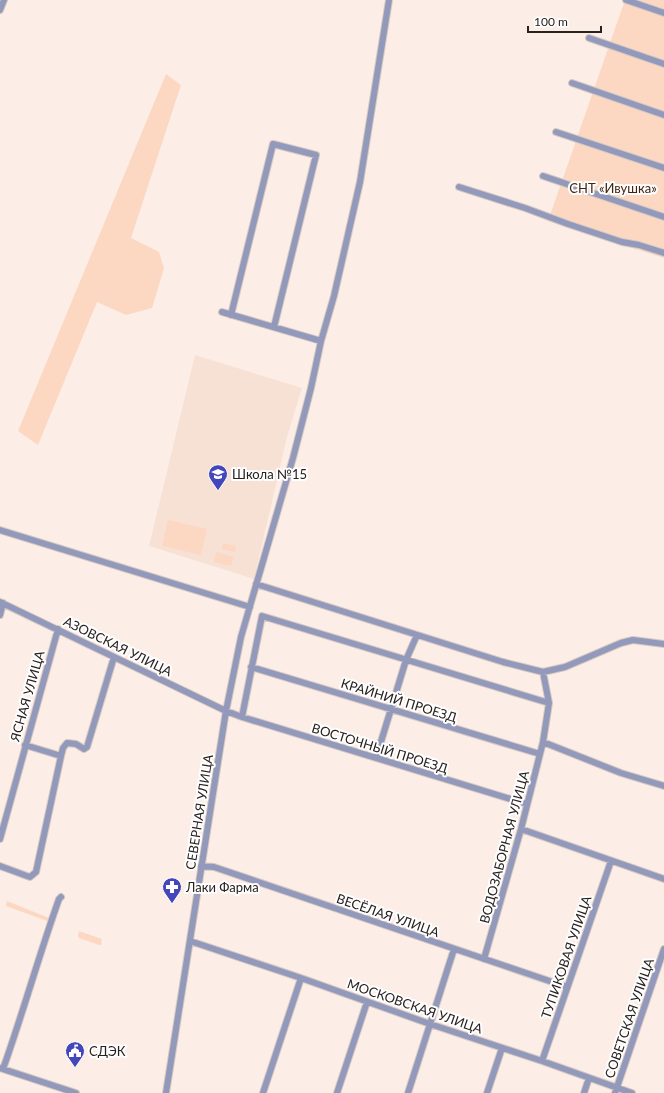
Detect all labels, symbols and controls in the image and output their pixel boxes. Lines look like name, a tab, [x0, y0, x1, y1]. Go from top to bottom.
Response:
scale bar	[528, 8, 601, 34]
text: 100 m	[534, 14, 568, 29]
park label: СНТ «Ивушка»	[569, 180, 657, 196]
school or university icon: Школа №15	[207, 463, 229, 491]
place label: Школа №15	[232, 466, 307, 482]
street label: АЗОВСКАЯ УЛИЦА	[61, 613, 175, 679]
street label: ЯСНАЯ УЛИЦА	[6, 649, 48, 744]
street label: КРАЙНИЙ ПРОЕЗД	[339, 675, 459, 725]
street label: ВОСТОЧНЫЙ ПРОЕЗД	[310, 720, 450, 776]
street label: СЕВЕРНАЯ УЛИЦА	[182, 753, 216, 871]
street label: ВОДОЗАБОРНАЯ УЛИЦА	[476, 769, 532, 925]
pharmacy icon: Лаки Фарма	[161, 876, 183, 904]
place label: Лаки Фарма	[185, 879, 259, 895]
street label: ВЕСЁЛАЯ УЛИЦА	[334, 890, 442, 940]
street label: ТУПИКОВАЯ УЛИЦА	[537, 893, 595, 1020]
street label: СОВЕТСКАЯ УЛИЦА	[601, 956, 657, 1080]
street label: МОСКОВСКАЯ УЛИЦА	[345, 975, 485, 1037]
public building icon: СДЭК	[64, 1040, 86, 1068]
place label: СДЭК	[89, 1043, 126, 1059]

